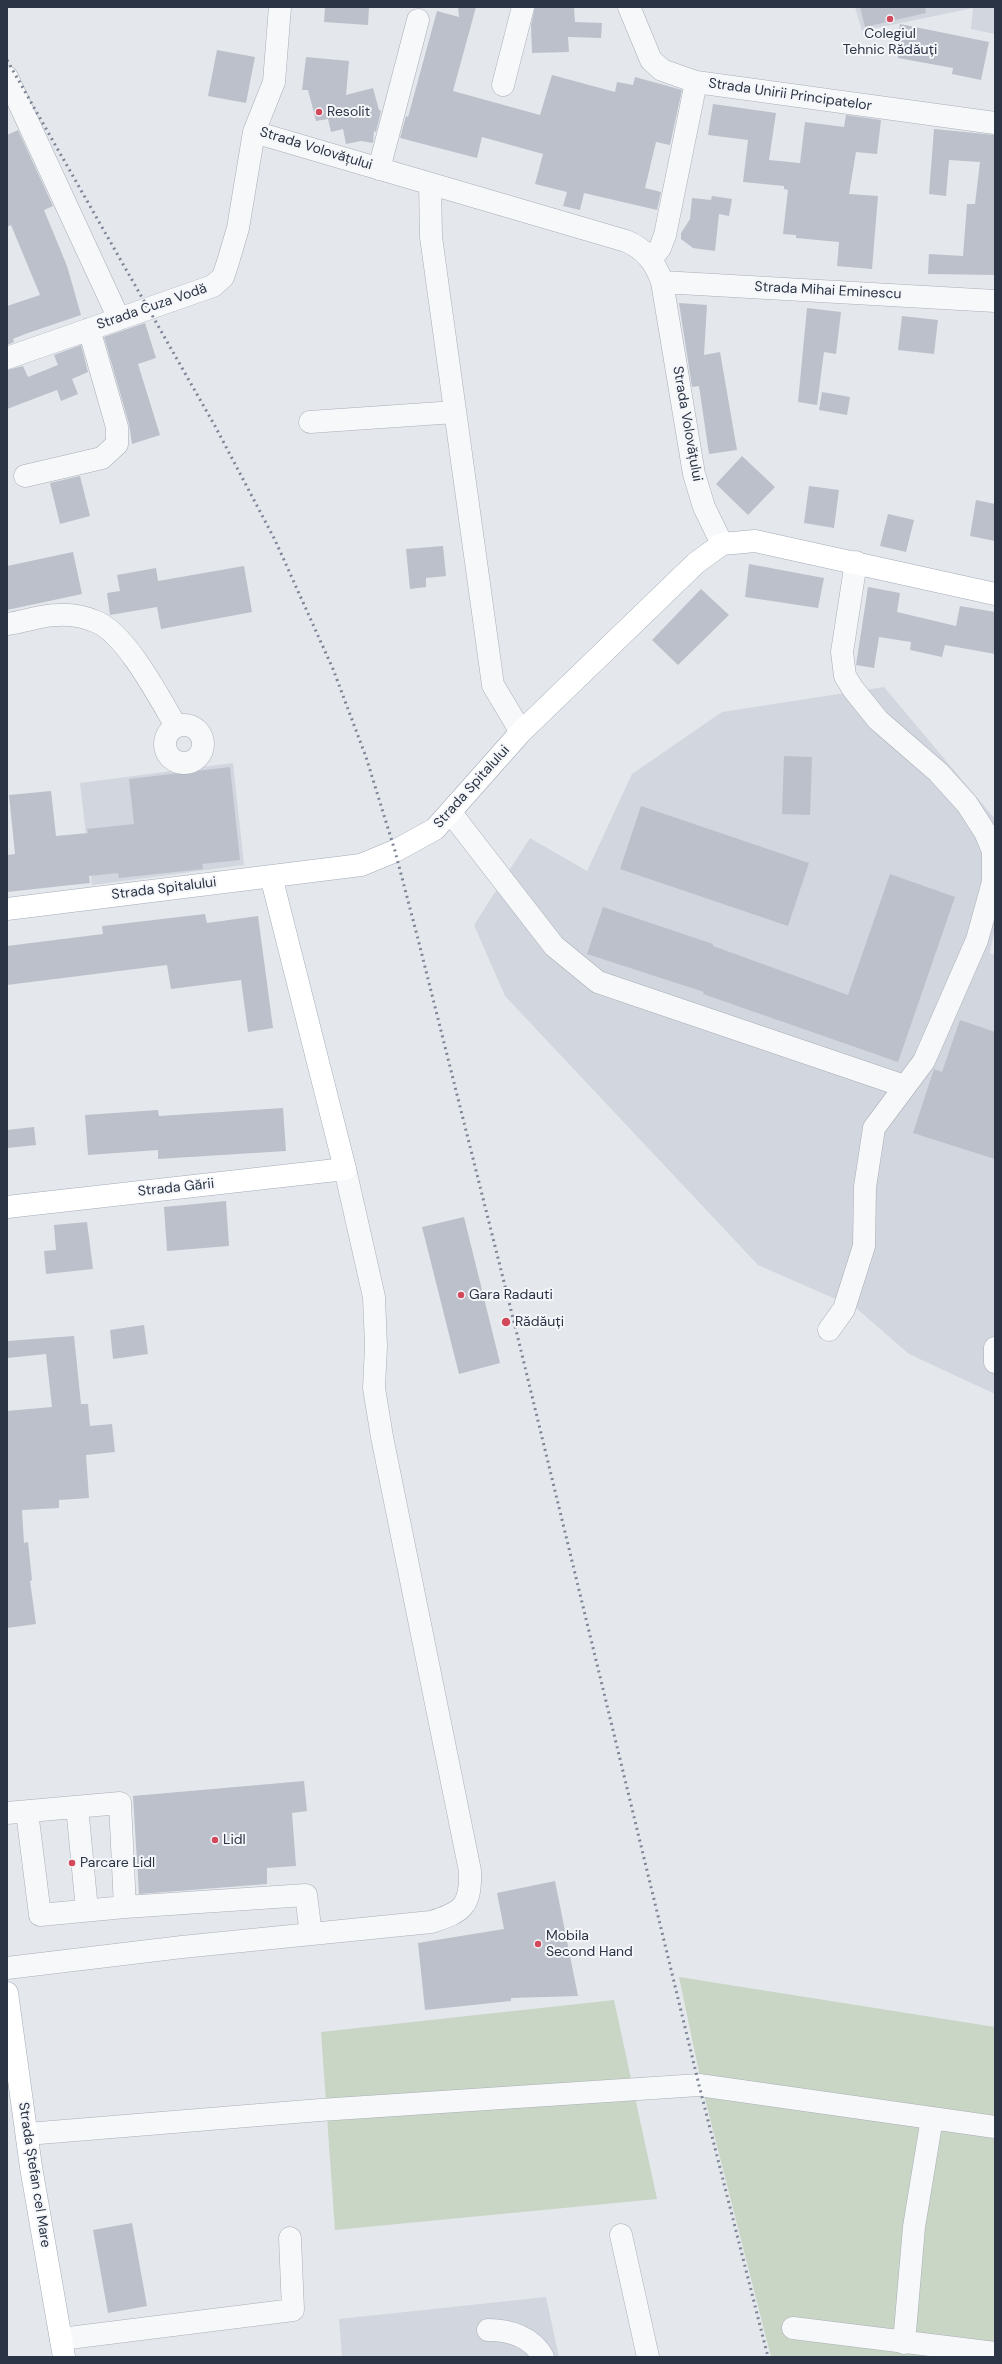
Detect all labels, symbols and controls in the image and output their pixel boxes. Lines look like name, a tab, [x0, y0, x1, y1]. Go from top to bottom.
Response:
marker: Colegiul Tehnic Rădăuți	[885, 14, 895, 24]
place label: Colegiul Tehnic Rădăuți	[843, 26, 937, 58]
street label: Strada Unirii Principatelor	[707, 75, 873, 115]
place label: Resolit	[327, 104, 370, 120]
marker: Resolit	[314, 107, 324, 117]
street label: Strada Volovățului	[258, 124, 374, 174]
street label: Strada Mihai Eminescu	[754, 279, 902, 303]
street label: Strada Cuza Vodă	[95, 280, 209, 334]
street label: Strada Volovățului	[669, 365, 705, 483]
street label: Strada Spitalului	[430, 742, 514, 832]
street label: Strada Spitalului	[111, 874, 217, 904]
street label: Strada Gării	[137, 1176, 215, 1200]
place label: Gara Radauti	[469, 1287, 553, 1303]
marker: Gara Radauti	[456, 1290, 466, 1300]
place label: Rădăuți	[515, 1314, 564, 1330]
marker: Rădăuți	[500, 1316, 512, 1328]
place label: Lidl	[223, 1832, 246, 1848]
marker: Lidl	[210, 1835, 220, 1845]
place label: Parcare Lidl	[80, 1855, 155, 1871]
marker: Parcare Lidl	[67, 1858, 77, 1868]
place label: Mobila Second Hand	[546, 1928, 633, 1960]
marker: Mobila Second Hand	[533, 1939, 543, 1949]
street label: Strada Ștefan cel Mare	[14, 2101, 54, 2249]

